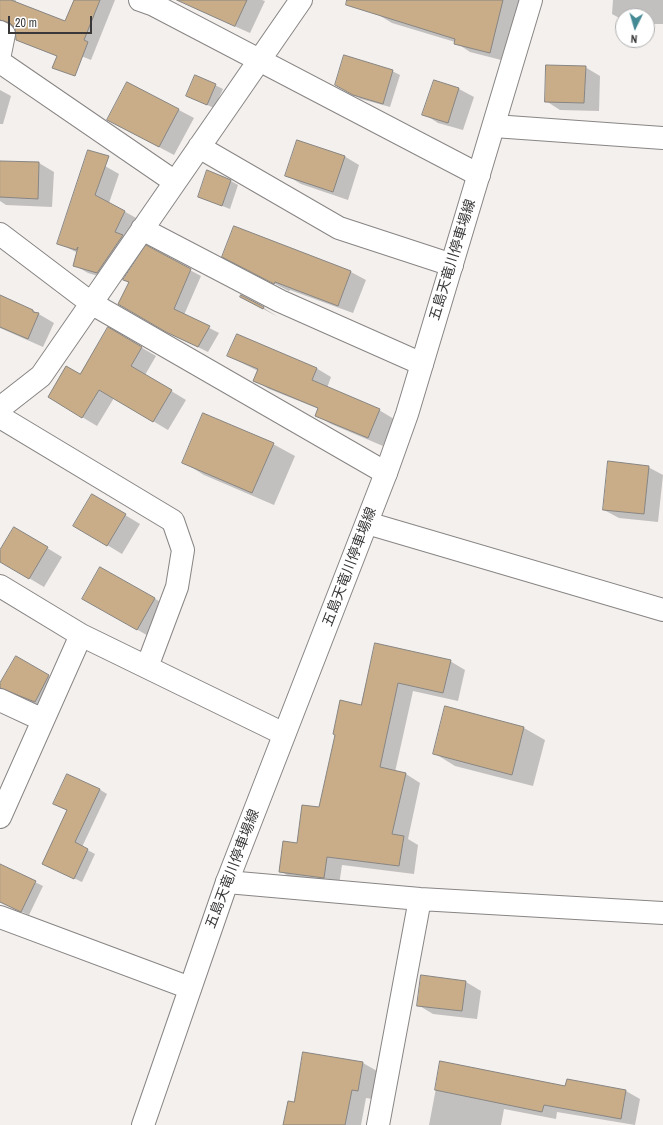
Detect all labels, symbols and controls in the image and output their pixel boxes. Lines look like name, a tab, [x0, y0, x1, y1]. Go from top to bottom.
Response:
scale bar	[10, 8, 94, 34]
north arrow	[615, 8, 655, 48]
text: 20 m	[15, 15, 37, 31]
text: N	[630, 32, 638, 46]
street label: 五島天竜川停車場線	[427, 197, 479, 323]
street label: 五島天竜川停車場線	[320, 505, 380, 629]
street label: 五島天竜川停車場線	[203, 807, 263, 931]

